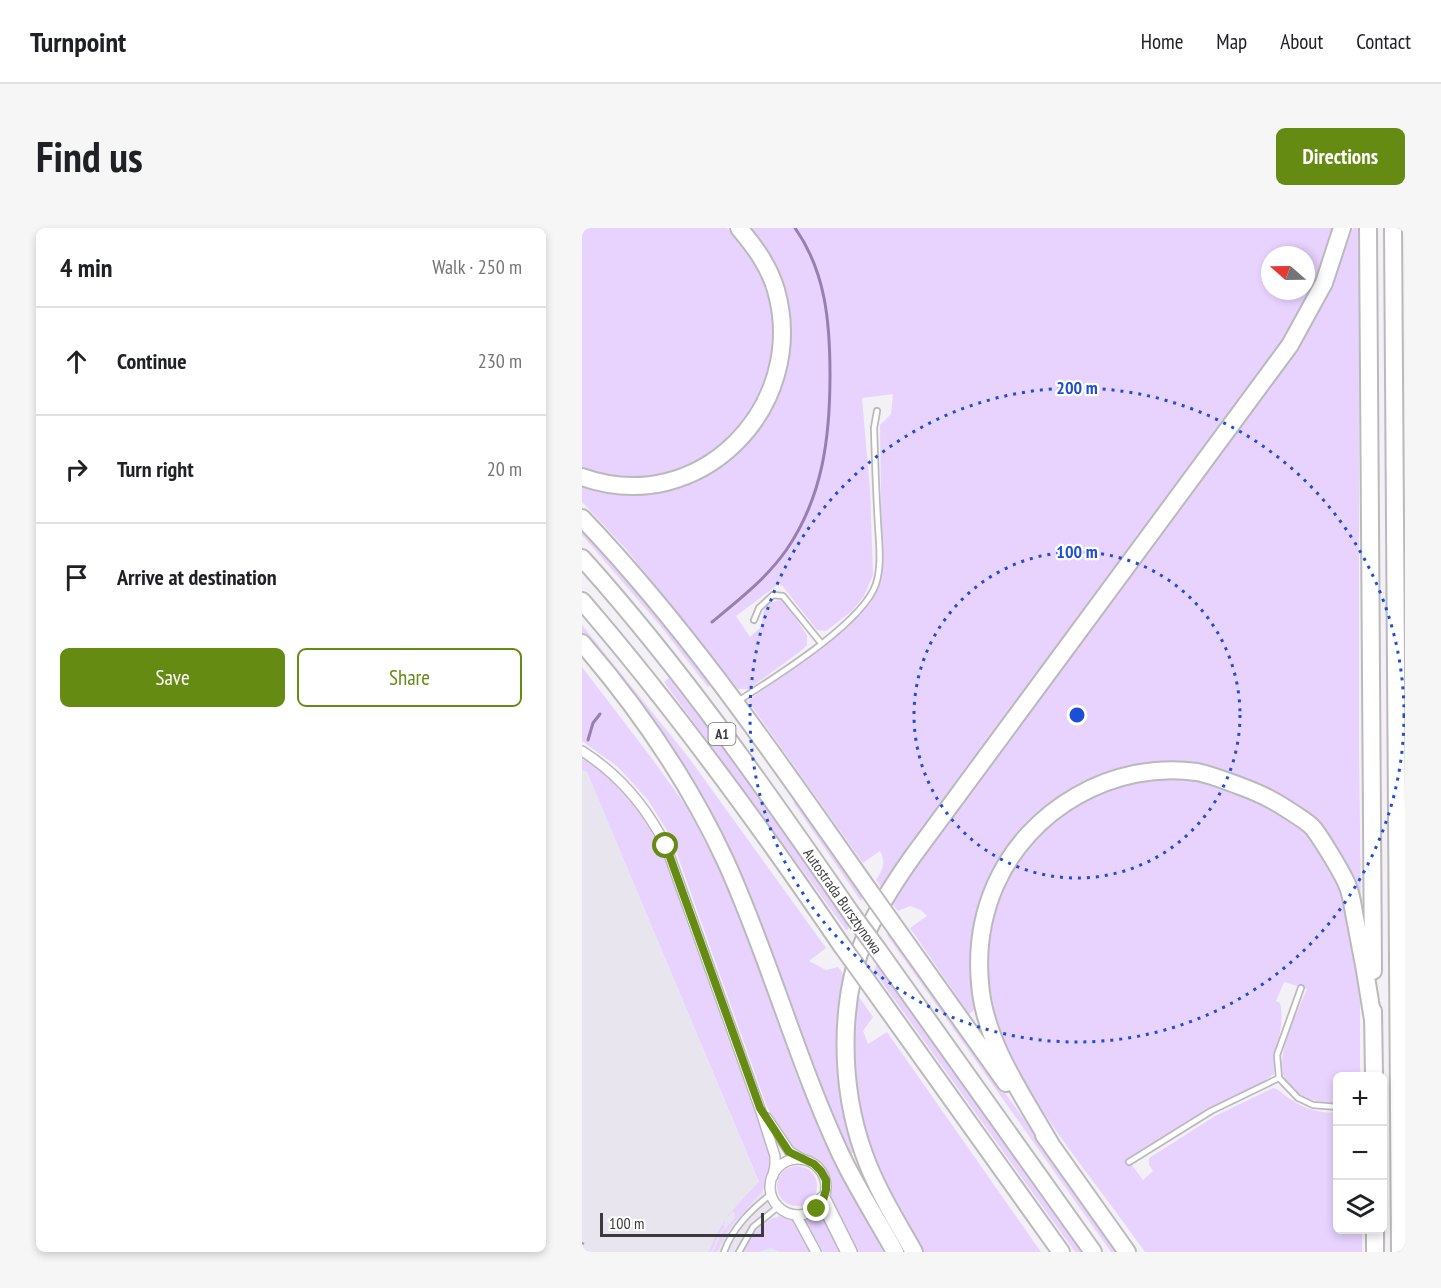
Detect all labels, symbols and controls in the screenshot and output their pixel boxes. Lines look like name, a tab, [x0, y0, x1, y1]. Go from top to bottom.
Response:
text: Turnpoint	[30, 23, 126, 60]
text: Home	[1141, 28, 1183, 55]
text: Map	[1216, 28, 1247, 55]
text: About	[1280, 28, 1323, 55]
text: Contact	[1356, 28, 1411, 55]
button: Directions	[1276, 128, 1405, 185]
text: Find us	[36, 129, 143, 184]
north arrow	[1261, 246, 1315, 300]
text: 4 min	[60, 251, 113, 284]
text: Walk · 250 m	[432, 254, 522, 280]
icon: ahead	[60, 345, 93, 378]
text: Continue	[117, 347, 187, 375]
text: 230 m	[478, 348, 522, 374]
text: 200 m	[1056, 376, 1098, 399]
icon: right	[60, 453, 93, 486]
text: Turn right	[117, 455, 194, 483]
text: 20 m	[487, 456, 522, 482]
text: 100 m	[1056, 540, 1098, 563]
icon: arrive	[60, 561, 93, 594]
text: Arrive at destination	[117, 563, 277, 591]
button: Save	[60, 648, 285, 707]
button: Share	[297, 648, 522, 707]
centre of rings	[1067, 705, 1087, 725]
road number: A1	[708, 723, 736, 745]
route start	[652, 832, 678, 858]
street label: Autostrada Bursztynowa	[799, 844, 887, 958]
map controls	[1333, 1072, 1387, 1234]
button: +	[1333, 1072, 1387, 1126]
button: −	[1333, 1126, 1387, 1180]
button: layers	[1333, 1180, 1387, 1234]
route end	[803, 1195, 829, 1221]
scale bar	[600, 1210, 764, 1238]
text: 100 m	[609, 1213, 644, 1233]

